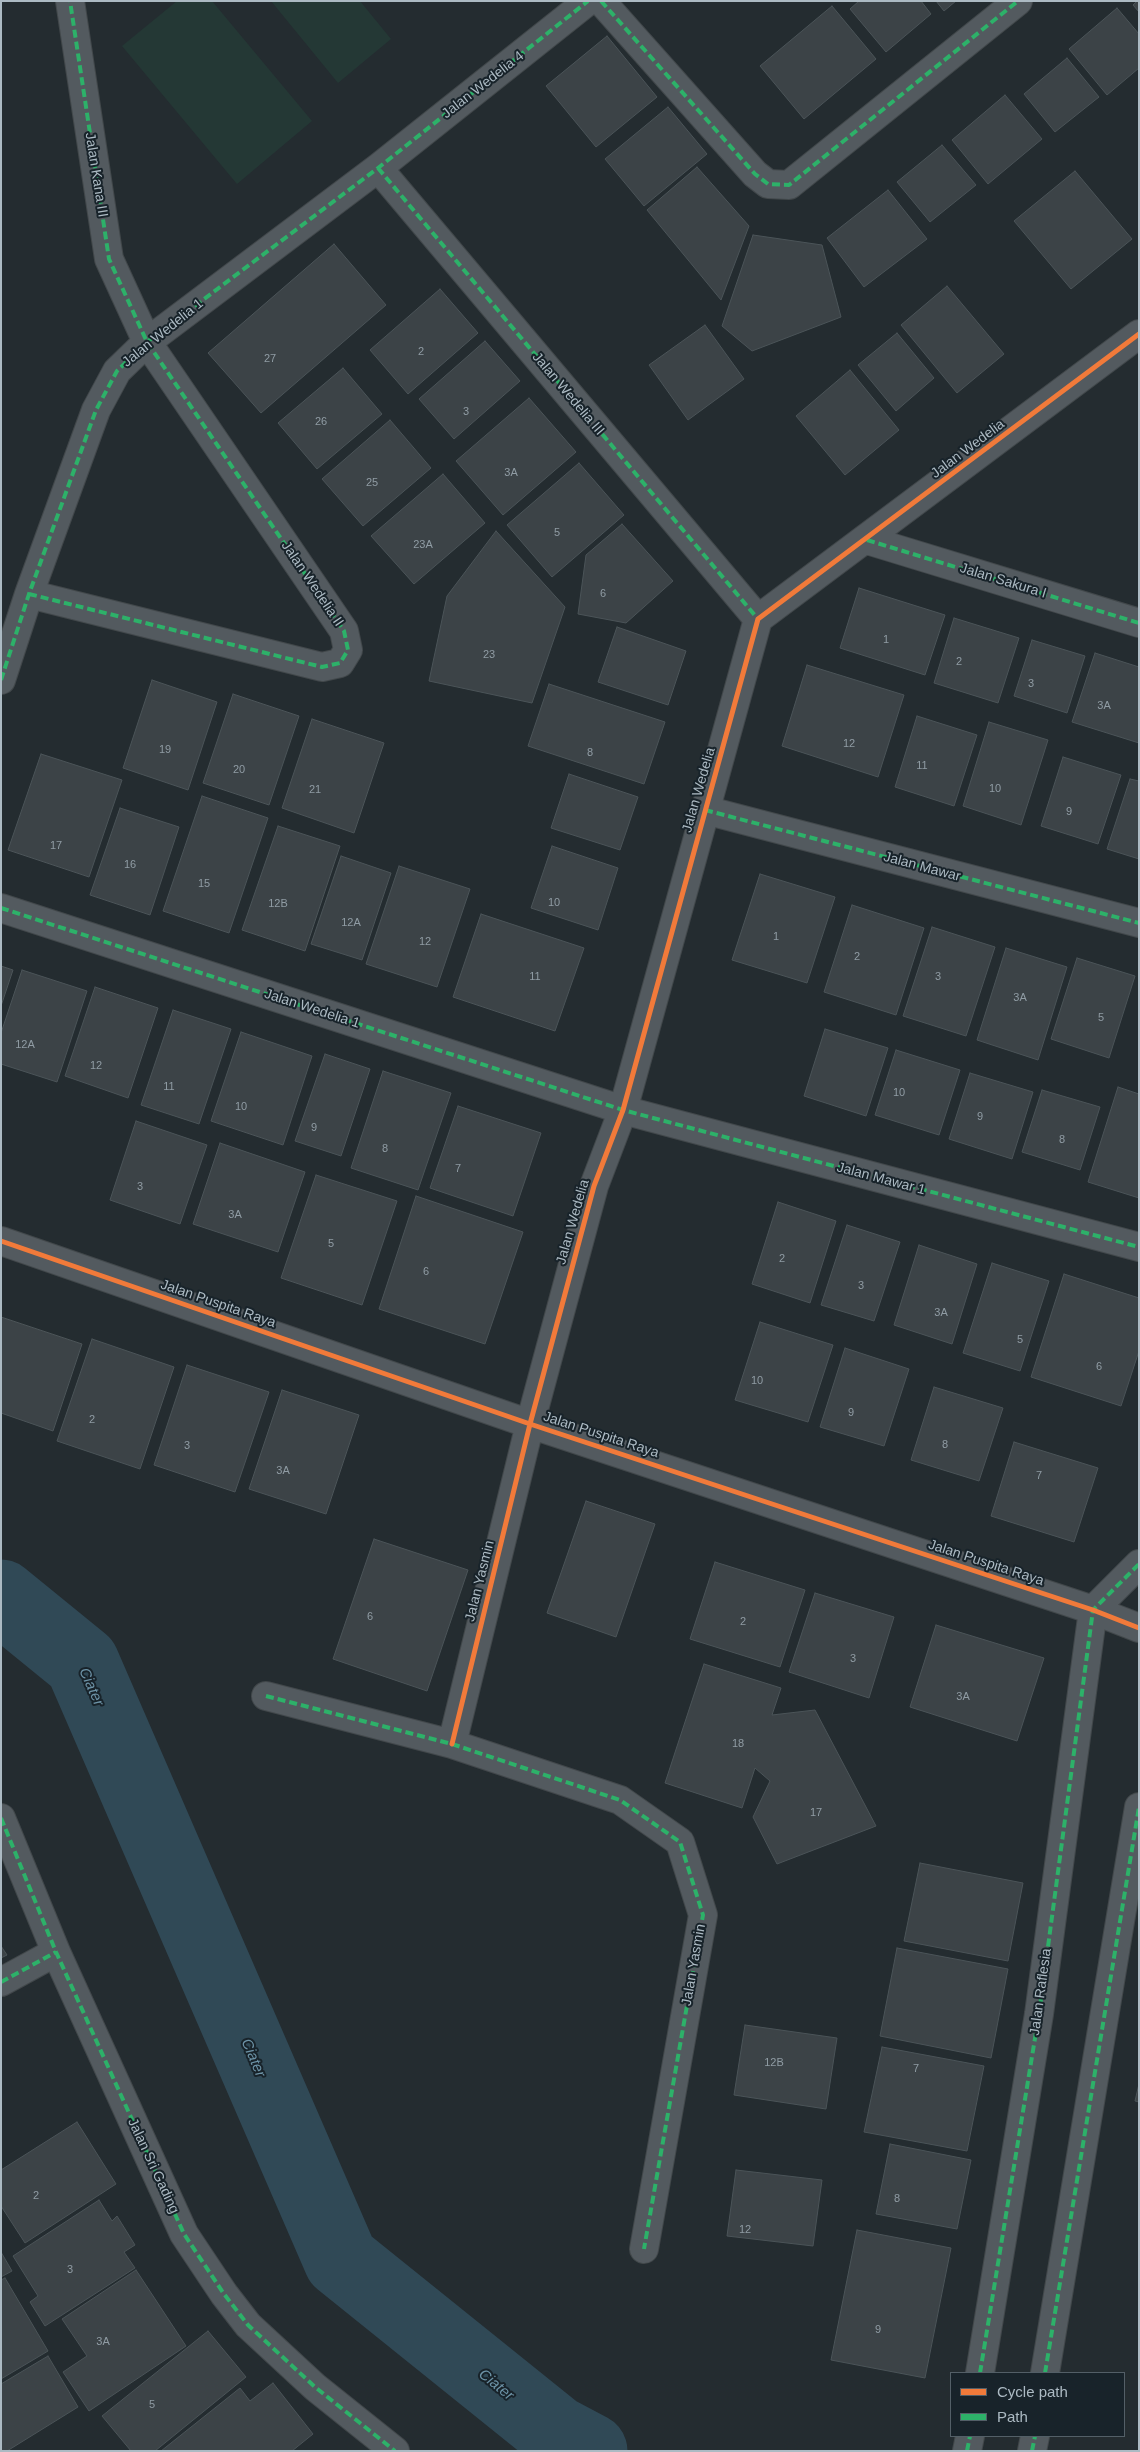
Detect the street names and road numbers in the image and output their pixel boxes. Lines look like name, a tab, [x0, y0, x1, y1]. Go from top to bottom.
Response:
street label: Jalan Wedelia 4	[439, 48, 527, 122]
street label: Jalan Kana III	[81, 131, 111, 219]
street label: Jalan Wedelia 1	[119, 295, 207, 371]
street label: Jalan Wedelia III	[528, 349, 608, 439]
street label: Jalan Wedelia	[928, 416, 1008, 482]
street label: Jalan Wedelia II	[277, 538, 347, 630]
street label: Jalan Sakura I	[958, 560, 1048, 602]
street label: Jalan Wedelia	[679, 746, 719, 834]
street label: Jalan Mawar	[881, 849, 963, 885]
street label: Jalan Wedelia 1	[262, 986, 362, 1032]
street label: Jalan Mawar 1	[835, 1159, 927, 1199]
street label: Jalan Wedelia	[553, 1178, 593, 1266]
street label: Jalan Puspita Raya	[158, 1276, 278, 1332]
street label: Jalan Puspita Raya	[541, 1408, 661, 1462]
street label: Jalan Puspita Raya	[926, 1536, 1046, 1590]
street label: Jalan Yasmin	[462, 1539, 498, 1623]
street label: Jalan Yasmin	[679, 1923, 709, 2007]
street label: Jalan Raflesia	[1027, 1947, 1055, 2037]
street label: Jalan Sri Gading	[124, 2116, 182, 2216]

